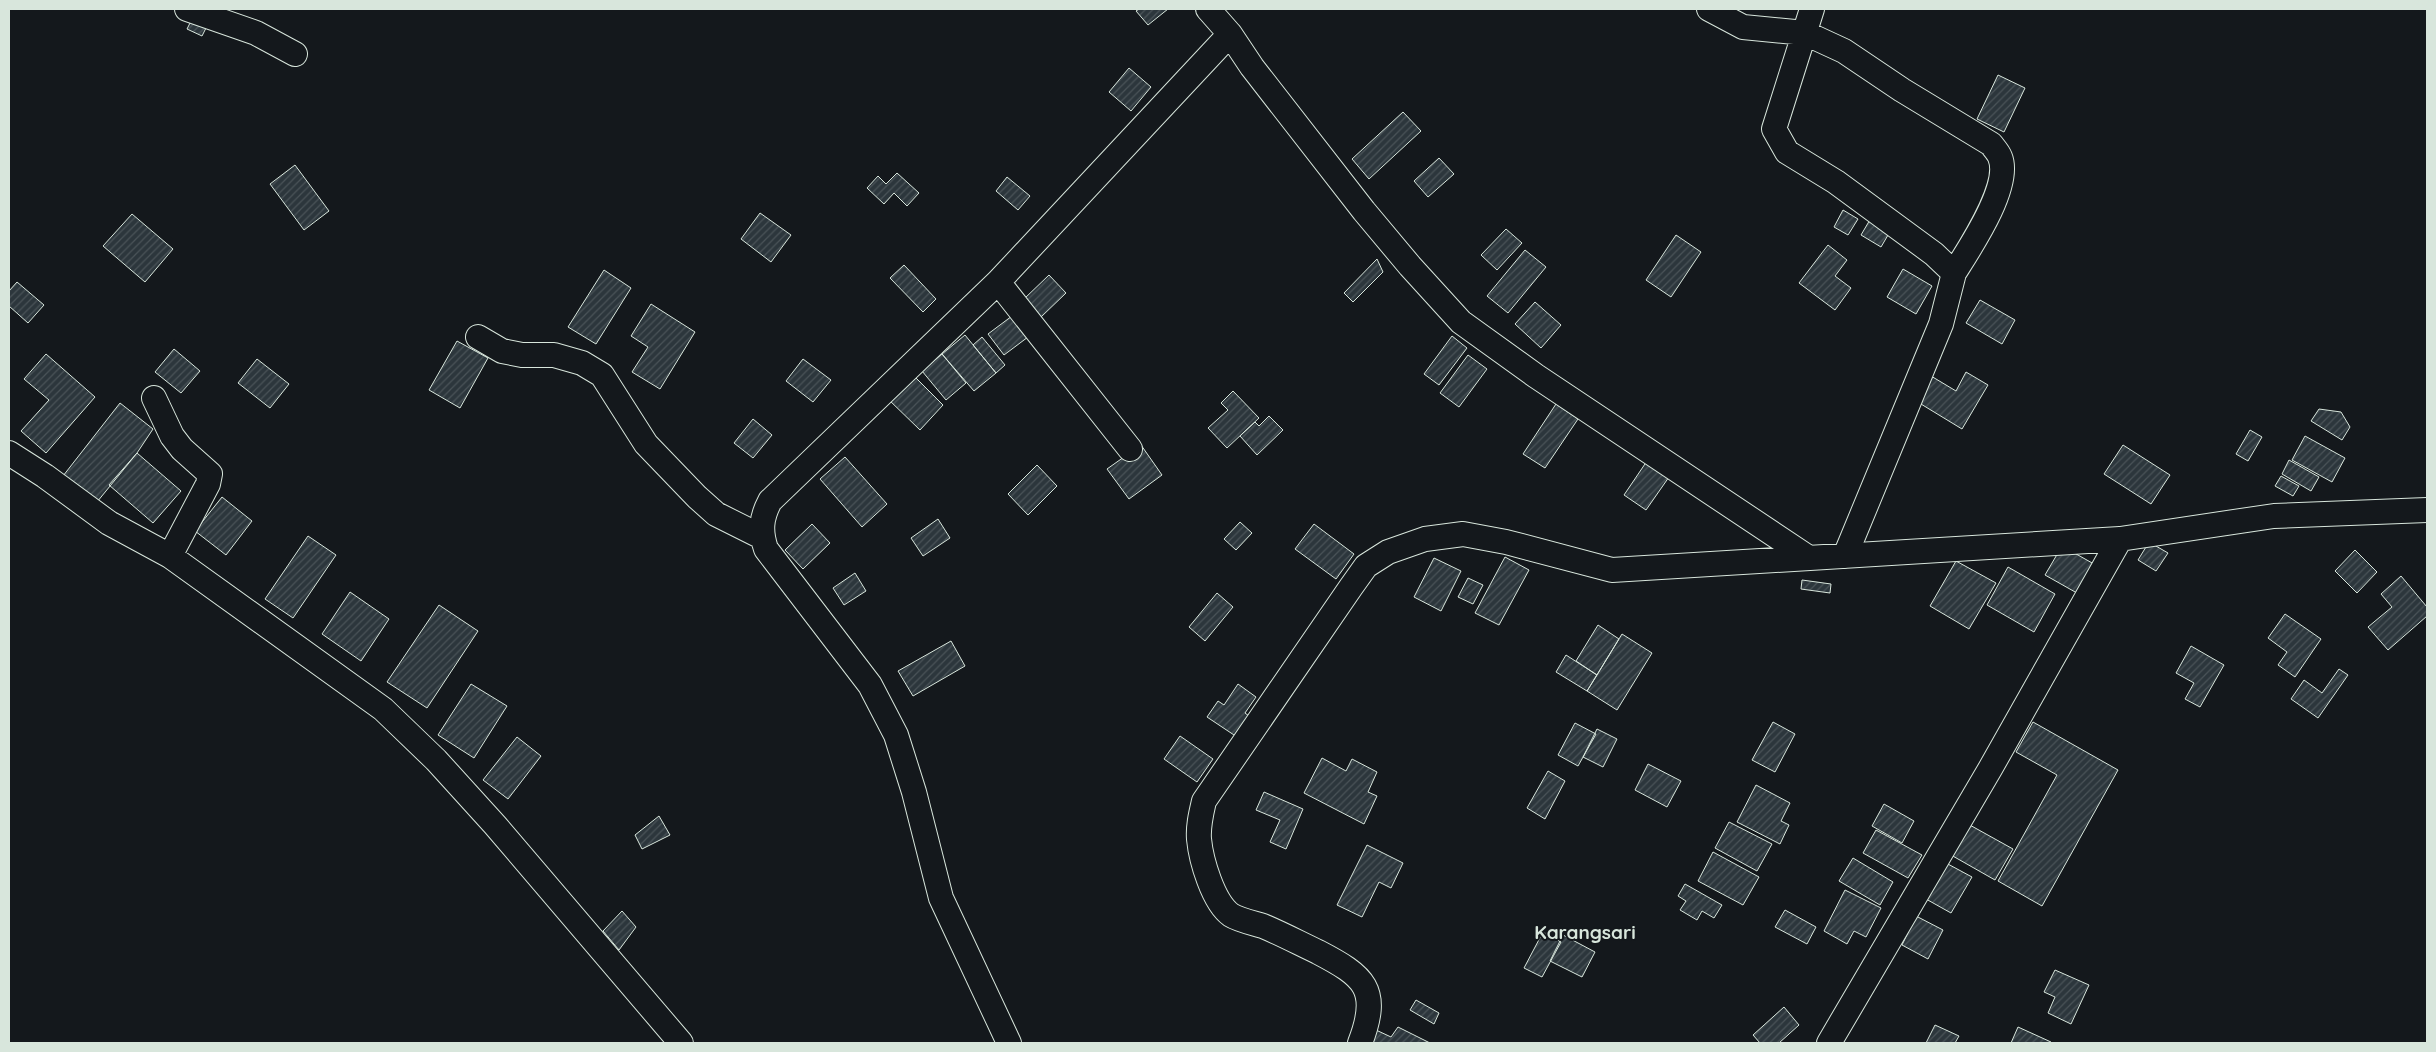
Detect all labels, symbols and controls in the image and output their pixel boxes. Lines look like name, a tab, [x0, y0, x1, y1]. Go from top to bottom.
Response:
district label: Karangsari	[1534, 920, 1636, 944]

